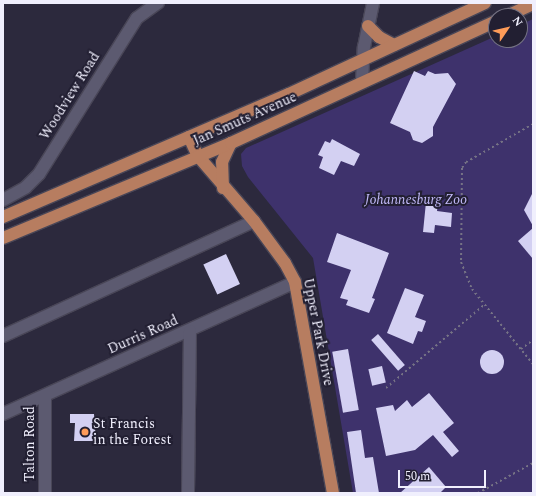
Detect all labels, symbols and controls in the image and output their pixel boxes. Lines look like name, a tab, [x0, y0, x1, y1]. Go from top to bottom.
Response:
north arrow	[488, 8, 528, 48]
text: N	[508, 13, 527, 30]
street label: Woodview Road	[36, 49, 104, 143]
street label: Jan Smuts Avenue	[191, 89, 299, 149]
park label: Johannesburg Zoo	[365, 192, 467, 208]
street label: Upper Park Drive	[299, 277, 337, 387]
street label: Durris Road	[105, 312, 181, 358]
street label: Talton Road	[22, 406, 38, 482]
place label: St Francis in the Forest	[93, 416, 171, 448]
marker: St Francis in the Forest	[80, 427, 90, 437]
scale bar	[400, 462, 488, 488]
text: 50 m	[405, 467, 430, 486]

